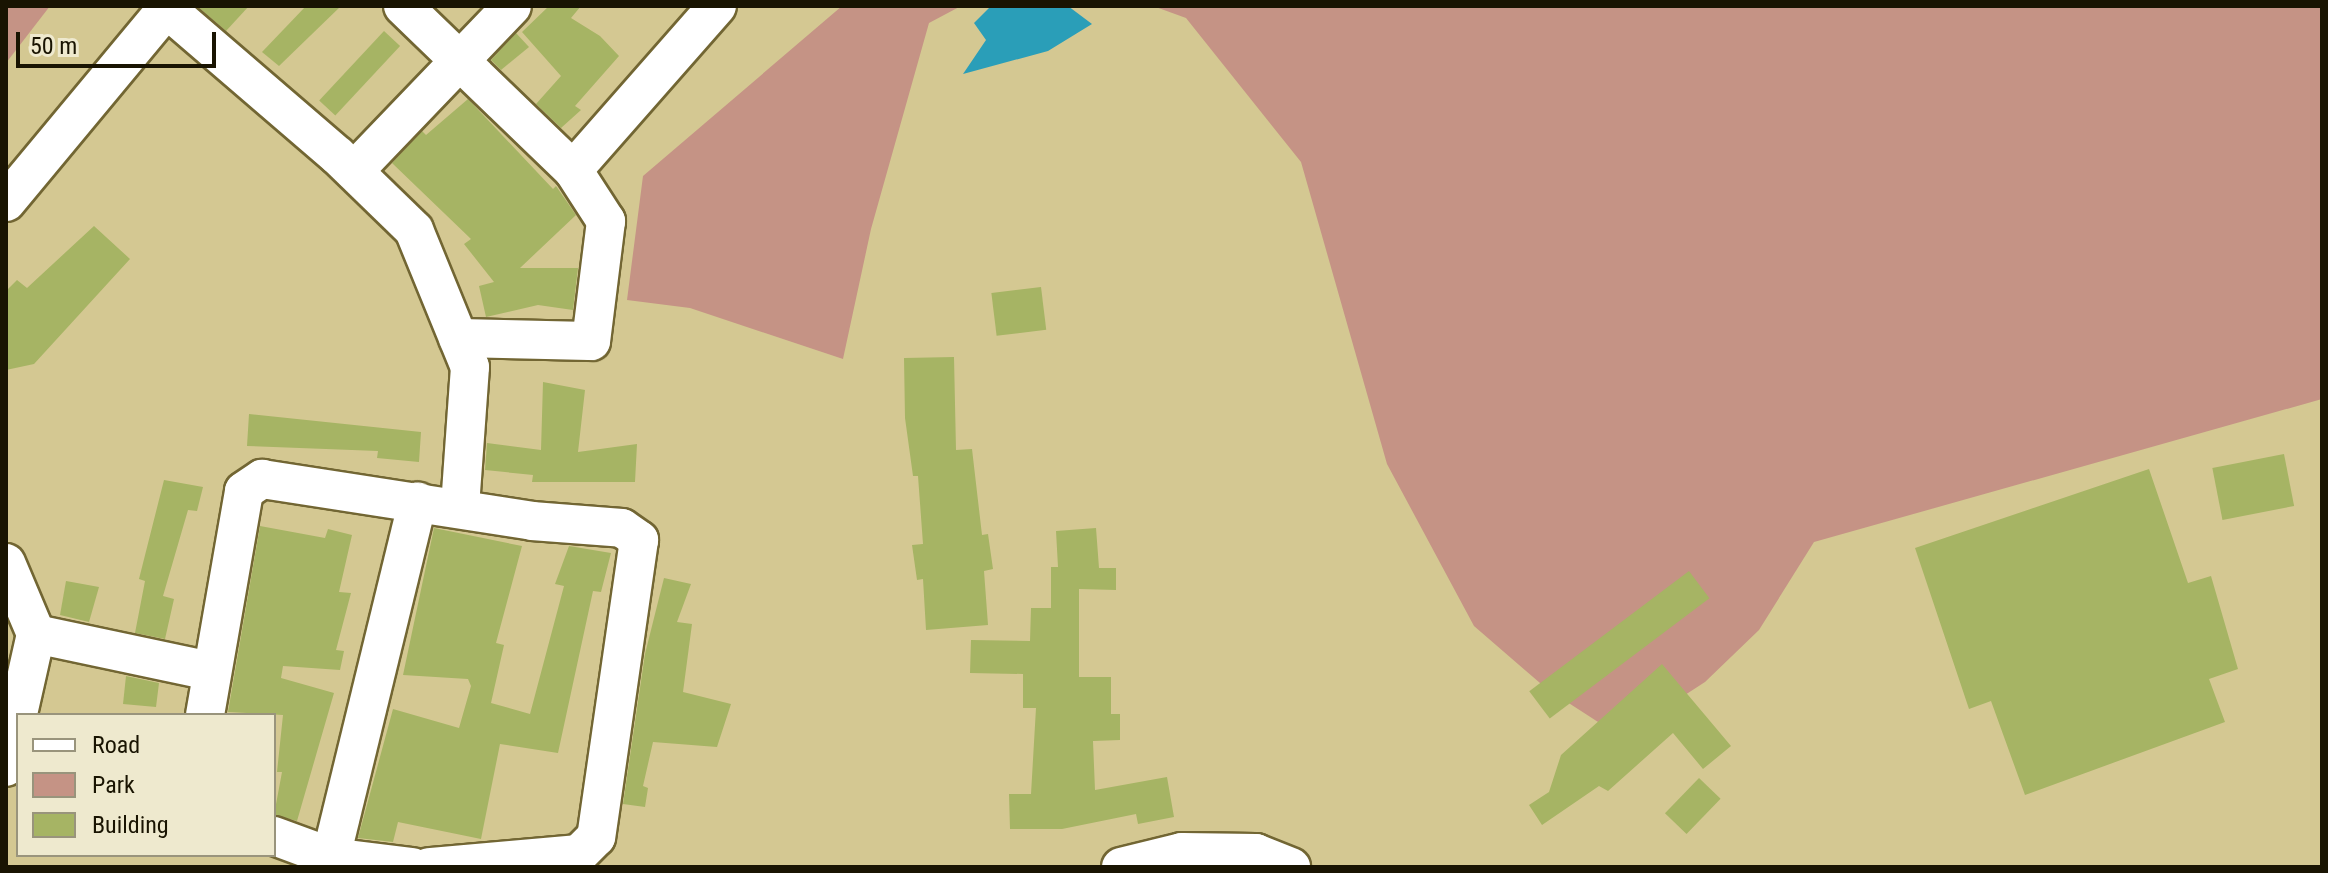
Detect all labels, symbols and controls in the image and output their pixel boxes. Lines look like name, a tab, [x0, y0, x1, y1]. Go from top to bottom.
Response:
scale bar	[20, 16, 220, 66]
text: 50 m	[30, 32, 77, 60]
legend	[16, 713, 276, 857]
text: Road	[92, 731, 140, 759]
text: Park	[92, 771, 135, 799]
text: Building	[92, 811, 169, 839]

